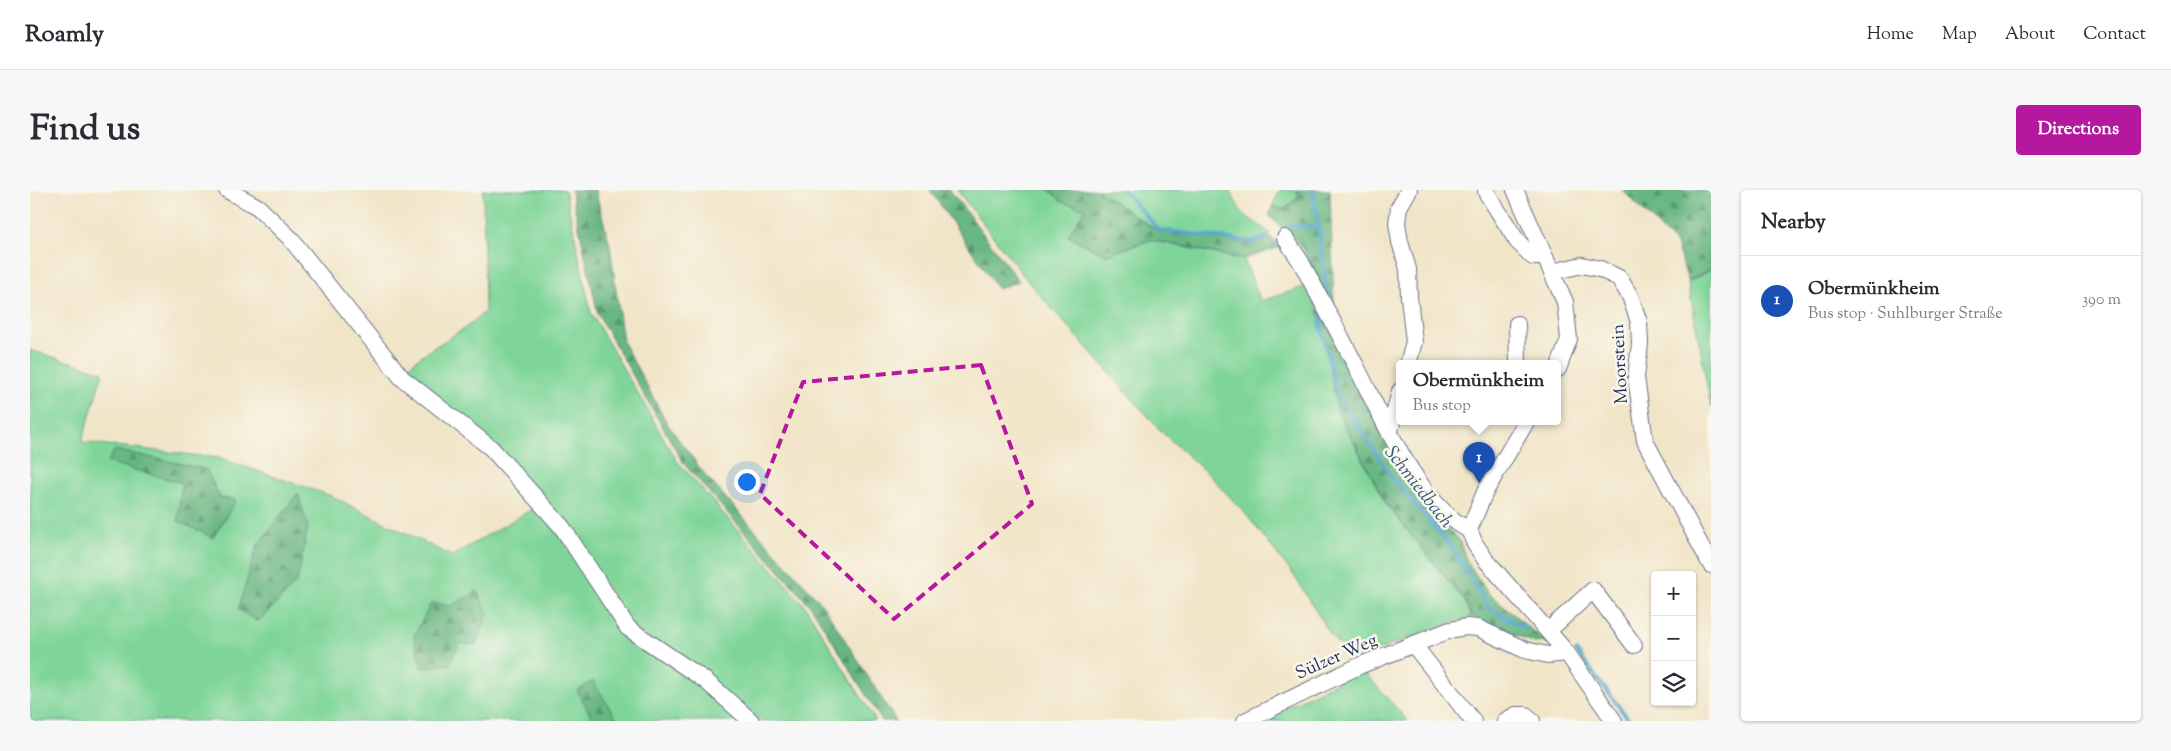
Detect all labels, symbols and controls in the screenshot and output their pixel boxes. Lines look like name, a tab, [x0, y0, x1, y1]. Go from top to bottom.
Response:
text: Roamly	[25, 18, 104, 52]
text: Home	[1867, 22, 1914, 48]
text: Map	[1942, 22, 1977, 48]
text: About	[2005, 22, 2055, 48]
text: Contact	[2083, 22, 2146, 48]
text: Find us	[30, 105, 140, 156]
button: Directions	[2016, 105, 2141, 155]
text: Nearby	[1761, 208, 1826, 238]
text: Obermünkheim	[1808, 276, 1940, 303]
text: 1	[1774, 289, 1780, 312]
text: 390 m	[2082, 289, 2121, 312]
text: Bus stop · Suhlburger Straße	[1808, 303, 2003, 326]
street label: Moorstein	[1606, 323, 1636, 405]
popup	[1396, 360, 1561, 425]
text: Obermünkheim	[1413, 368, 1544, 395]
text: Bus stop	[1413, 395, 1471, 418]
water label: Schmiedbach	[1377, 441, 1459, 535]
pin: 1	[1463, 442, 1495, 483]
your location	[734, 469, 760, 495]
map controls	[1651, 571, 1696, 706]
button: +	[1651, 571, 1696, 616]
button: −	[1651, 616, 1696, 661]
street label: Sülzer Weg	[1292, 628, 1382, 687]
button: layers	[1651, 661, 1696, 706]

